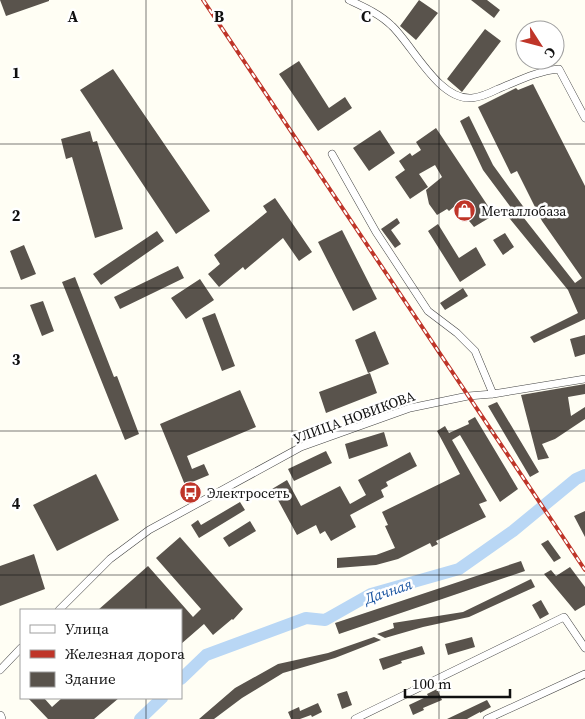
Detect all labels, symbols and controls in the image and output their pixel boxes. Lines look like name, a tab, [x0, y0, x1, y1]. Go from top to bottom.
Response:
text: A	[68, 5, 79, 27]
text: B	[214, 5, 225, 27]
text: C	[361, 5, 371, 27]
north arrow	[515, 20, 565, 70]
text: С	[540, 43, 561, 62]
text: 1	[12, 61, 20, 83]
shop icon: Металлобаза	[453, 199, 477, 223]
place label: Металлобаза	[481, 201, 567, 221]
text: 2	[12, 204, 21, 226]
text: 3	[12, 348, 21, 370]
street label: УЛИЦА НОВИКОВА	[290, 385, 418, 448]
bus stop icon: Электросеть	[179, 481, 203, 505]
place label: Электросеть	[207, 483, 290, 503]
text: 4	[12, 492, 21, 514]
water label: Дачная	[360, 573, 415, 609]
legend	[20, 609, 182, 699]
text: Улица	[65, 618, 109, 639]
text: Железная дорога	[65, 643, 185, 664]
scale bar	[405, 666, 510, 698]
text: Здание	[65, 668, 116, 689]
text: 100 m	[412, 673, 452, 694]

